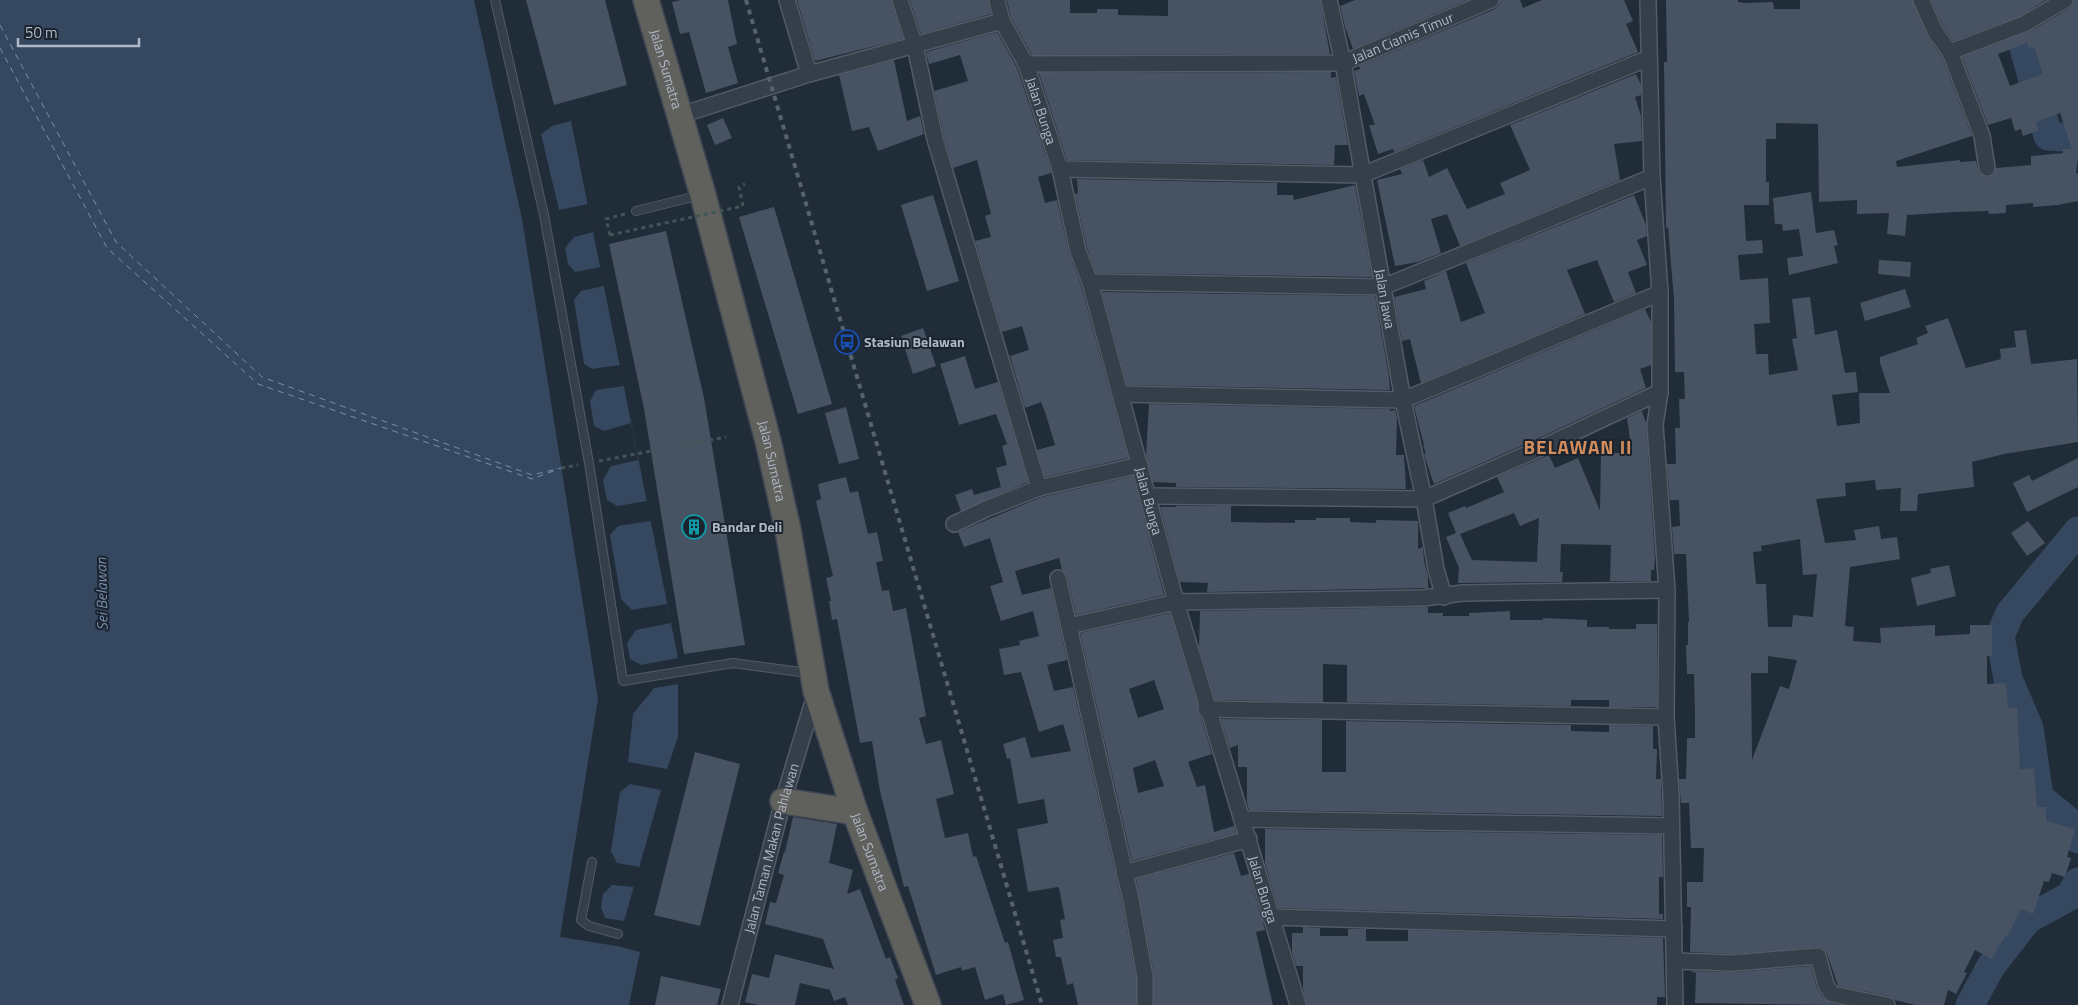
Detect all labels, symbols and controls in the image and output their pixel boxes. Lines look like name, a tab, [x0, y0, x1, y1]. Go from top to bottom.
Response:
street label: Jalan Ciamis Timur	[1349, 6, 1457, 68]
scale bar	[18, 15, 139, 47]
text: 50 m	[25, 21, 58, 44]
street label: Jalan Sumatra	[645, 26, 688, 112]
street label: Jalan Bunga	[1021, 74, 1062, 147]
street label: Jalan Jawa	[1370, 267, 1401, 330]
bus stop icon: Stasiun Belawan	[834, 329, 860, 355]
place label: Stasiun Belawan	[864, 331, 965, 352]
street label: Jalan Sumatra	[753, 418, 792, 503]
district label: BELAWAN II	[1523, 432, 1633, 461]
street label: Jalan Bunga	[1130, 464, 1168, 537]
building icon: Bandar Deli	[681, 514, 707, 540]
place label: Bandar Deli	[712, 516, 782, 537]
water label: Sei Belawan	[89, 557, 114, 631]
street label: Jalan Taman Makan Pahlawan	[738, 760, 804, 936]
street label: Jalan Sumatra	[846, 809, 895, 894]
street label: Jalan Bunga	[1243, 853, 1284, 926]

